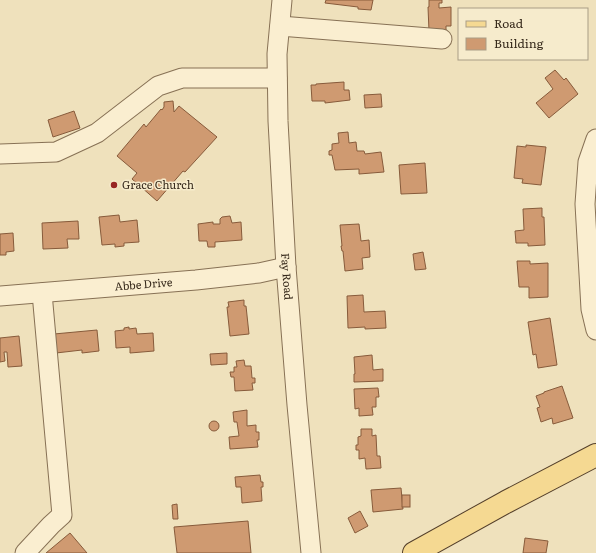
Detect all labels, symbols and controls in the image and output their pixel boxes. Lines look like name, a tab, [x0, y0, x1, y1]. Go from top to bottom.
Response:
legend	[458, 8, 588, 60]
text: Road	[494, 14, 524, 32]
text: Building	[494, 34, 544, 52]
place label: Grace Church	[122, 176, 194, 192]
marker: Grace Church	[109, 180, 119, 190]
street label: Fay Road	[278, 253, 298, 301]
street label: Abbe Drive	[114, 273, 173, 294]

